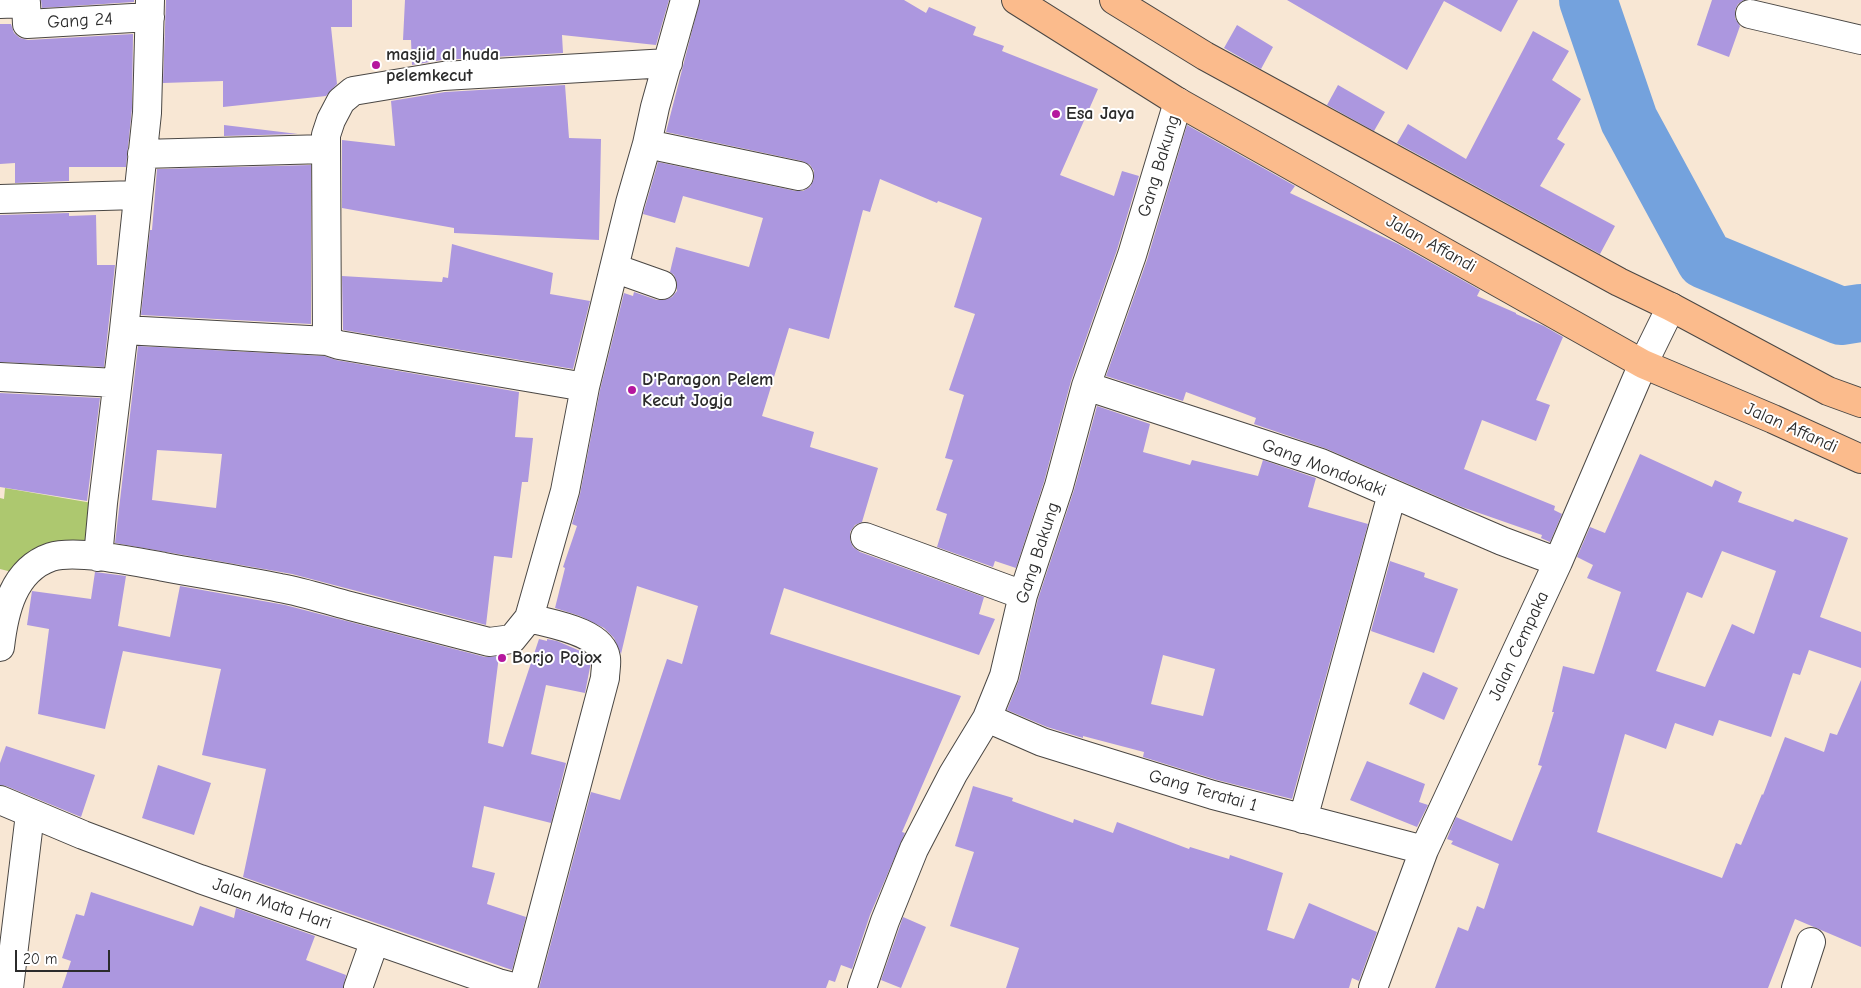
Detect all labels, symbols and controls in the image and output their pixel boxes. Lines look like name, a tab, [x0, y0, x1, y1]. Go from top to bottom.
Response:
street label: Gang 24	[47, 8, 113, 34]
place label: masjid al huda pelemkecut	[386, 44, 499, 86]
marker: masjid al huda pelemkecut	[370, 59, 382, 71]
place label: Esa Jaya	[1066, 103, 1135, 125]
marker: Esa Jaya	[1050, 108, 1062, 120]
street label: Gang Bakung	[1133, 112, 1185, 220]
street label: Jalan Affandi	[1382, 210, 1480, 278]
place label: D'Paragon Pelem Kecut Jogja	[642, 369, 773, 412]
marker: D'Paragon Pelem Kecut Jogja	[626, 384, 638, 396]
street label: Jalan Affandi	[1741, 398, 1841, 458]
street label: Gang Mondokaki	[1259, 434, 1389, 502]
street label: Gang Bakung	[1011, 499, 1065, 607]
street label: Jalan Cempaka	[1484, 588, 1554, 704]
place label: Borjo Pojox	[512, 647, 602, 669]
marker: Borjo Pojox	[496, 652, 508, 664]
street label: Gang Teratai 1	[1146, 765, 1260, 817]
street label: Jalan Mata Hari	[210, 874, 334, 934]
scale bar	[18, 940, 112, 972]
text: 20 m	[23, 950, 57, 968]

